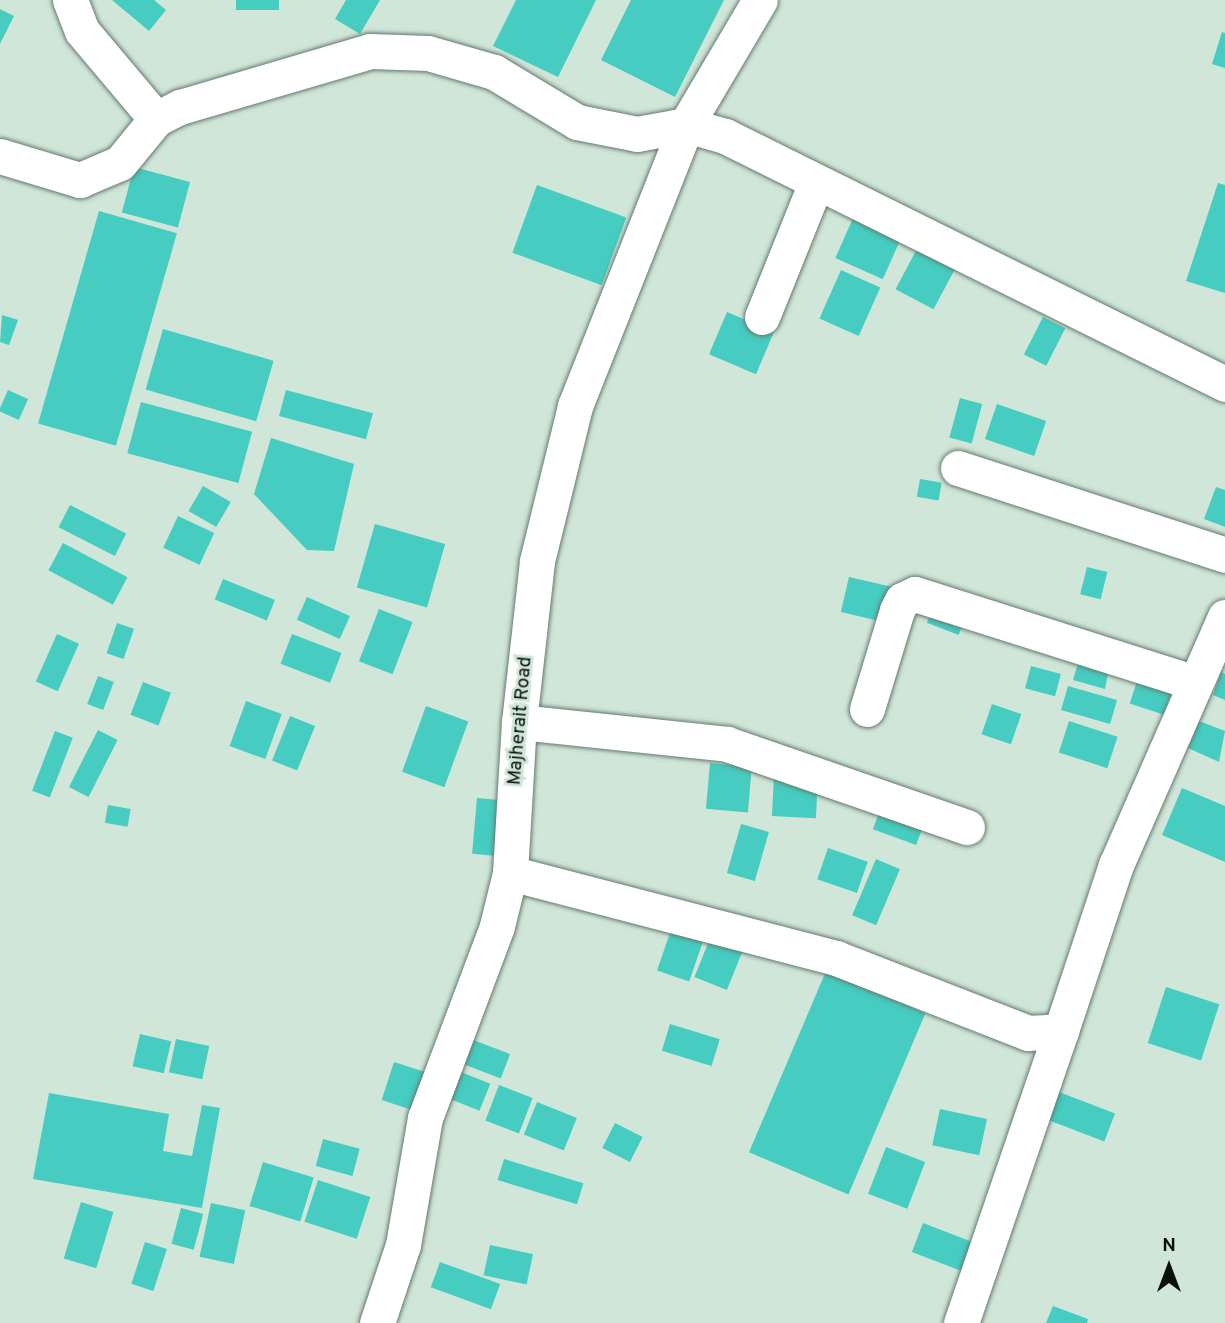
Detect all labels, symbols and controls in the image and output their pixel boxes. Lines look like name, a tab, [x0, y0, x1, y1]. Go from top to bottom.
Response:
street label: Majherait Road	[504, 656, 538, 786]
north arrow	[1134, 1232, 1204, 1302]
text: N	[1162, 1234, 1176, 1258]

